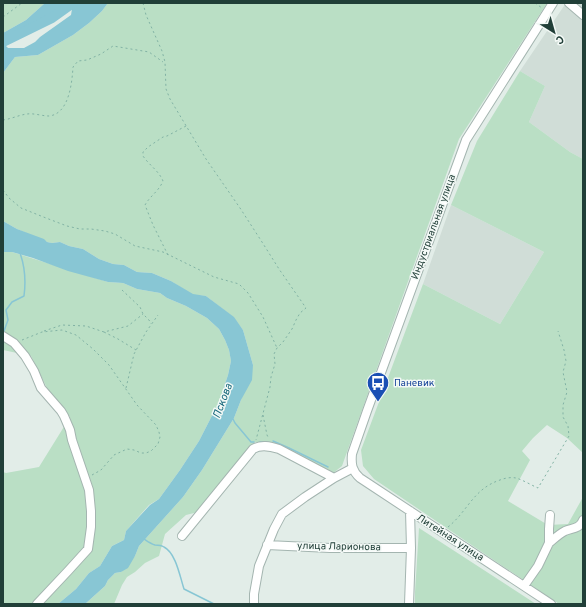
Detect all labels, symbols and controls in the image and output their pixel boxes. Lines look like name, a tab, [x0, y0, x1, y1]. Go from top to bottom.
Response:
north arrow	[534, 12, 574, 52]
text: С	[552, 31, 566, 47]
street label: Индустриальная улица	[409, 173, 459, 281]
bus stop icon: Паневик	[365, 370, 391, 403]
place label: Паневик	[394, 377, 435, 390]
water label: Пскова	[210, 381, 236, 420]
street label: Литейная улица	[414, 511, 486, 565]
street label: улица Ларионова	[297, 540, 381, 554]

